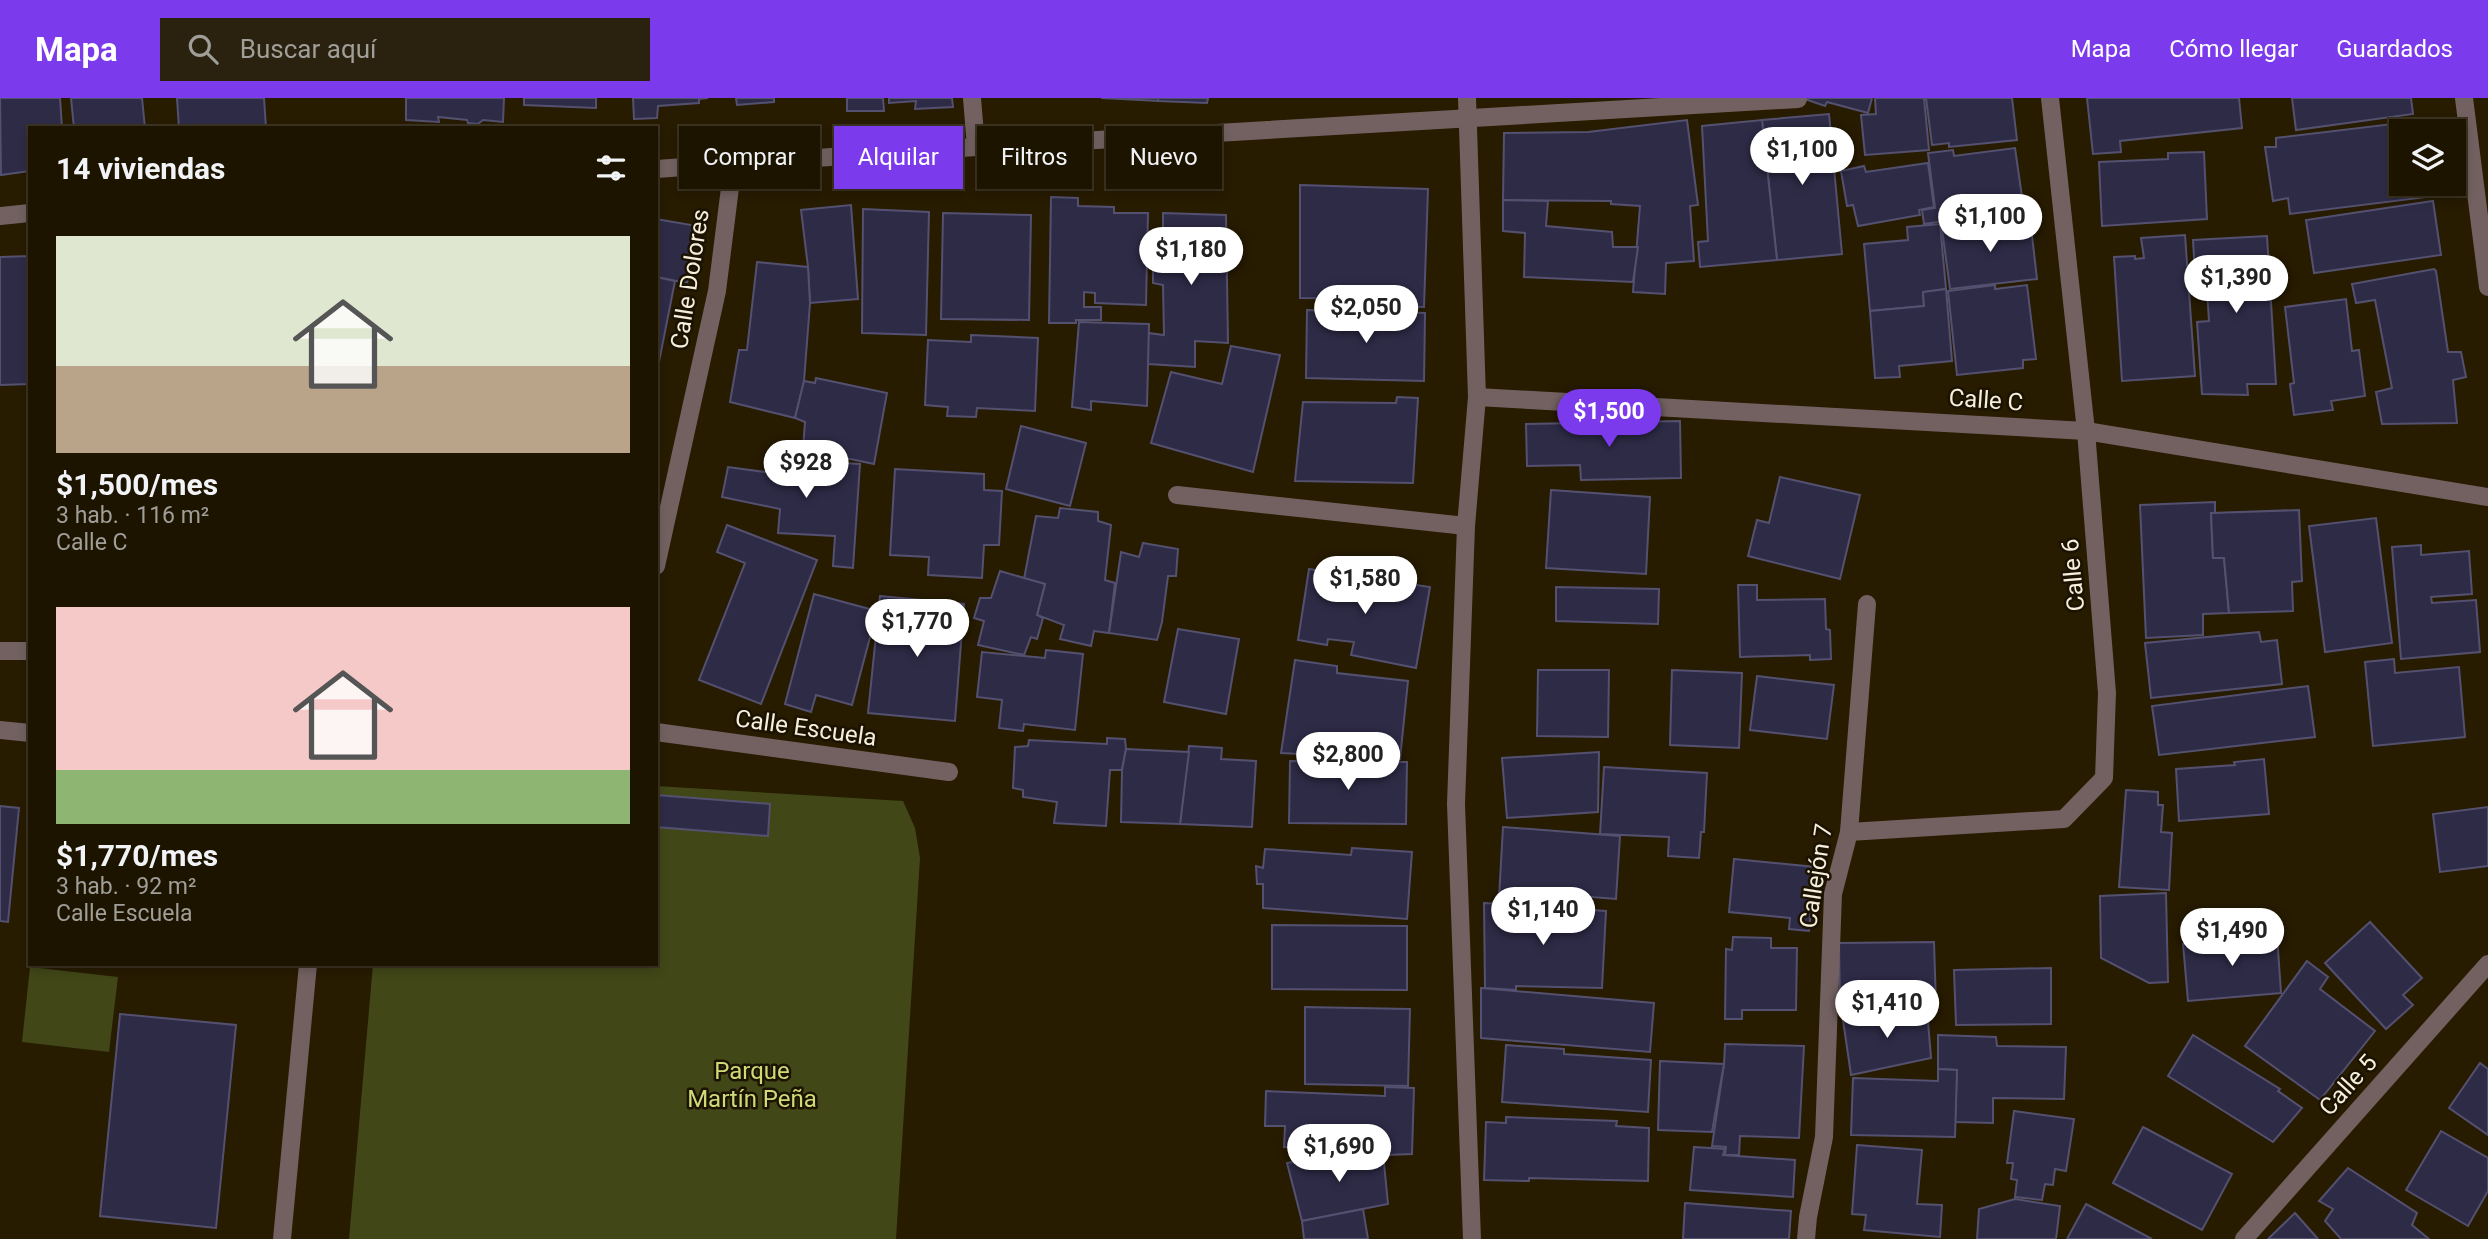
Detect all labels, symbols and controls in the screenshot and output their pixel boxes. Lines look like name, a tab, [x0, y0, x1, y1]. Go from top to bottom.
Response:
search box	[160, 18, 650, 81]
text: Mapa	[35, 30, 118, 69]
icon: search	[184, 30, 222, 68]
text: Buscar aquí	[240, 34, 376, 64]
text: Mapa	[2071, 35, 2131, 63]
text: Cómo llegar	[2169, 35, 2298, 63]
text: Guardados	[2336, 35, 2453, 63]
map controls	[2389, 119, 2466, 196]
button: layers	[2389, 119, 2466, 196]
chip: Comprar	[679, 126, 820, 189]
chip: Alquilar	[834, 126, 963, 189]
chip: Filtros	[977, 126, 1092, 189]
chip: Nuevo	[1106, 126, 1222, 189]
pin: $1,100	[1745, 127, 1859, 187]
text: $1,100	[1766, 136, 1838, 163]
icon: filters	[592, 149, 630, 187]
text: 14 viviendas	[56, 151, 226, 186]
pin: $1,100	[1933, 194, 2047, 254]
text: $1,100	[1954, 203, 2026, 230]
street label: Calle Dolores	[665, 207, 715, 351]
pin: $1,180	[1134, 228, 1248, 287]
text: $1,180	[1155, 236, 1227, 263]
pin: $1,390	[2179, 256, 2293, 315]
text: $1,390	[2200, 264, 2272, 291]
icon: home	[280, 281, 406, 407]
pin: $2,050	[1309, 286, 1423, 345]
text: $2,050	[1330, 294, 1402, 321]
street label: Calle C	[1948, 383, 2024, 417]
pin: $1,500	[1552, 390, 1666, 449]
text: $1,500	[1573, 398, 1645, 425]
pin: $928	[765, 440, 847, 500]
text: $928	[780, 449, 832, 476]
text: $1,500/mes	[56, 467, 218, 502]
text: 3 hab. · 116 m²	[56, 502, 209, 529]
text: Calle C	[56, 529, 128, 556]
street label: Calle 6	[2056, 538, 2090, 612]
pin: $1,580	[1308, 556, 1422, 616]
text: $1,580	[1329, 565, 1401, 592]
pin: $1,770	[860, 600, 974, 659]
text: $1,770	[881, 608, 953, 635]
icon: home	[280, 652, 406, 778]
street label: Calle Escuela	[734, 704, 878, 752]
pin: $2,800	[1291, 732, 1405, 792]
text: $2,800	[1312, 741, 1384, 768]
street label: Callejón 7	[1794, 822, 1838, 930]
text: $1,770/mes	[56, 838, 218, 873]
text: 3 hab. · 92 m²	[56, 873, 196, 900]
pin: $1,140	[1486, 888, 1600, 947]
text: $1,140	[1507, 896, 1579, 923]
text: Calle Escuela	[56, 900, 193, 927]
pin: $1,490	[2175, 908, 2289, 968]
text: $1,490	[2196, 917, 2268, 944]
pin: $1,410	[1830, 981, 1944, 1040]
text: $1,410	[1851, 989, 1923, 1016]
street label: Calle 5	[2313, 1049, 2383, 1121]
park label: Parque Martín Peña	[687, 1057, 817, 1113]
pin: $1,690	[1282, 1124, 1396, 1184]
text: $1,690	[1303, 1133, 1375, 1160]

